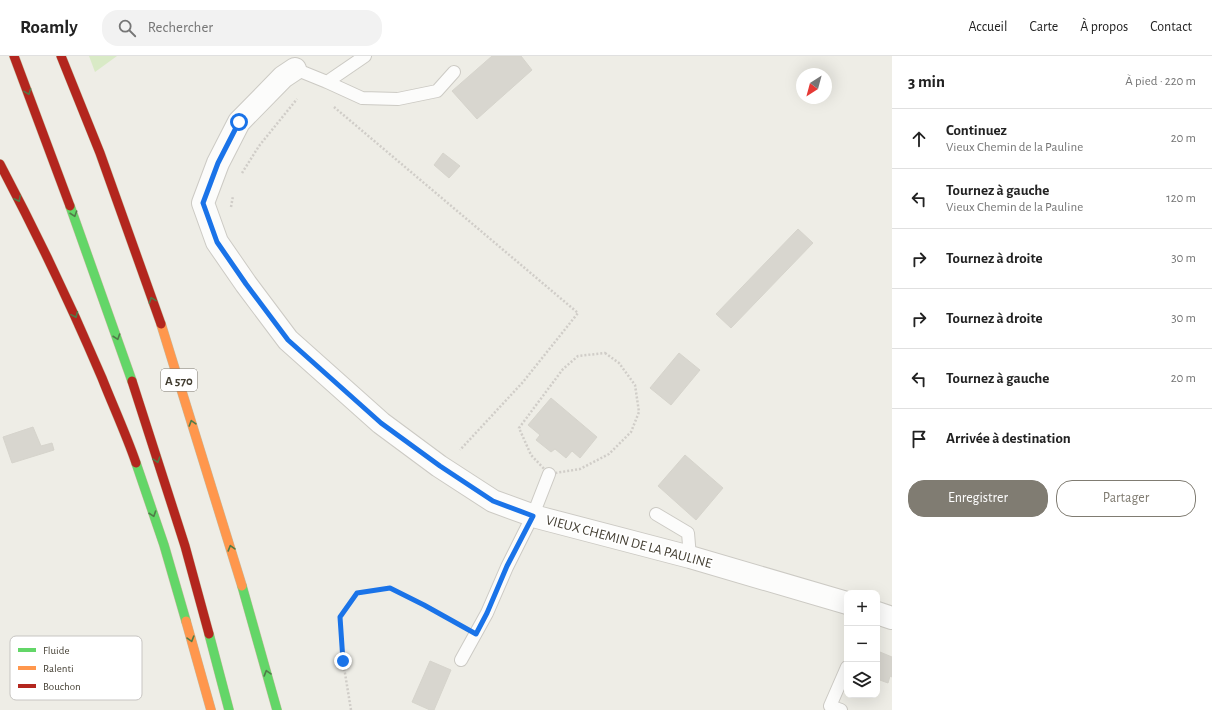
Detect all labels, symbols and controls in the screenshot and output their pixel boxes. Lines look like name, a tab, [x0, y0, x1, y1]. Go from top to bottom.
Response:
search box	[102, 10, 382, 46]
icon: search	[116, 17, 138, 39]
text: Roamly	[20, 18, 78, 37]
text: Rechercher	[148, 20, 213, 35]
text: Accueil	[968, 20, 1007, 34]
text: Carte	[1029, 20, 1058, 34]
text: À propos	[1080, 20, 1128, 34]
text: Contact	[1150, 20, 1192, 34]
north arrow	[796, 68, 832, 104]
text: 3 min	[908, 73, 945, 90]
text: À pied · 220 m	[1125, 75, 1196, 88]
one-way arrow	[24, 89, 32, 96]
route start	[230, 113, 248, 131]
text: Continuez	[946, 123, 1007, 138]
icon: ahead	[908, 128, 930, 150]
text: 20 m	[1171, 132, 1196, 145]
text: Vieux Chemin de la Pauline	[946, 141, 1083, 154]
text: Tournez à gauche	[946, 183, 1049, 198]
icon: left	[908, 188, 930, 210]
text: 120 m	[1166, 192, 1196, 205]
one-way arrow	[13, 194, 21, 202]
text: Vieux Chemin de la Pauline	[946, 201, 1083, 214]
one-way arrow	[69, 211, 77, 218]
icon: right	[908, 248, 930, 270]
text: Tournez à droite	[946, 251, 1043, 266]
text: 30 m	[1171, 252, 1196, 265]
one-way arrow	[149, 296, 157, 303]
icon: right	[908, 308, 930, 330]
one-way arrow	[70, 311, 78, 319]
text: Tournez à droite	[946, 311, 1043, 326]
text: 30 m	[1171, 312, 1196, 325]
one-way arrow	[112, 333, 121, 340]
icon: left	[908, 368, 930, 390]
road number: A 570	[161, 369, 197, 391]
text: Tournez à gauche	[946, 371, 1049, 386]
text: 20 m	[1171, 372, 1196, 385]
one-way arrow	[189, 420, 197, 427]
icon: arrive	[908, 428, 930, 450]
text: Arrivée à destination	[946, 431, 1071, 446]
one-way arrow	[153, 457, 161, 464]
button: Enregistrer	[908, 480, 1048, 517]
button: Partager	[1056, 480, 1196, 517]
one-way arrow	[149, 511, 157, 518]
street label: VIEUX CHEMIN DE LA PAULINE	[544, 513, 714, 571]
one-way arrow	[227, 544, 236, 551]
map controls	[844, 590, 880, 698]
button: +	[844, 590, 880, 626]
button: −	[844, 626, 880, 662]
one-way arrow	[186, 635, 195, 642]
legend	[10, 636, 142, 700]
text: Fluide	[43, 645, 70, 656]
route end	[334, 652, 352, 670]
button: layers	[844, 662, 880, 698]
text: Ralenti	[43, 663, 74, 674]
one-way arrow	[263, 669, 272, 676]
text: Bouchon	[43, 681, 81, 692]

